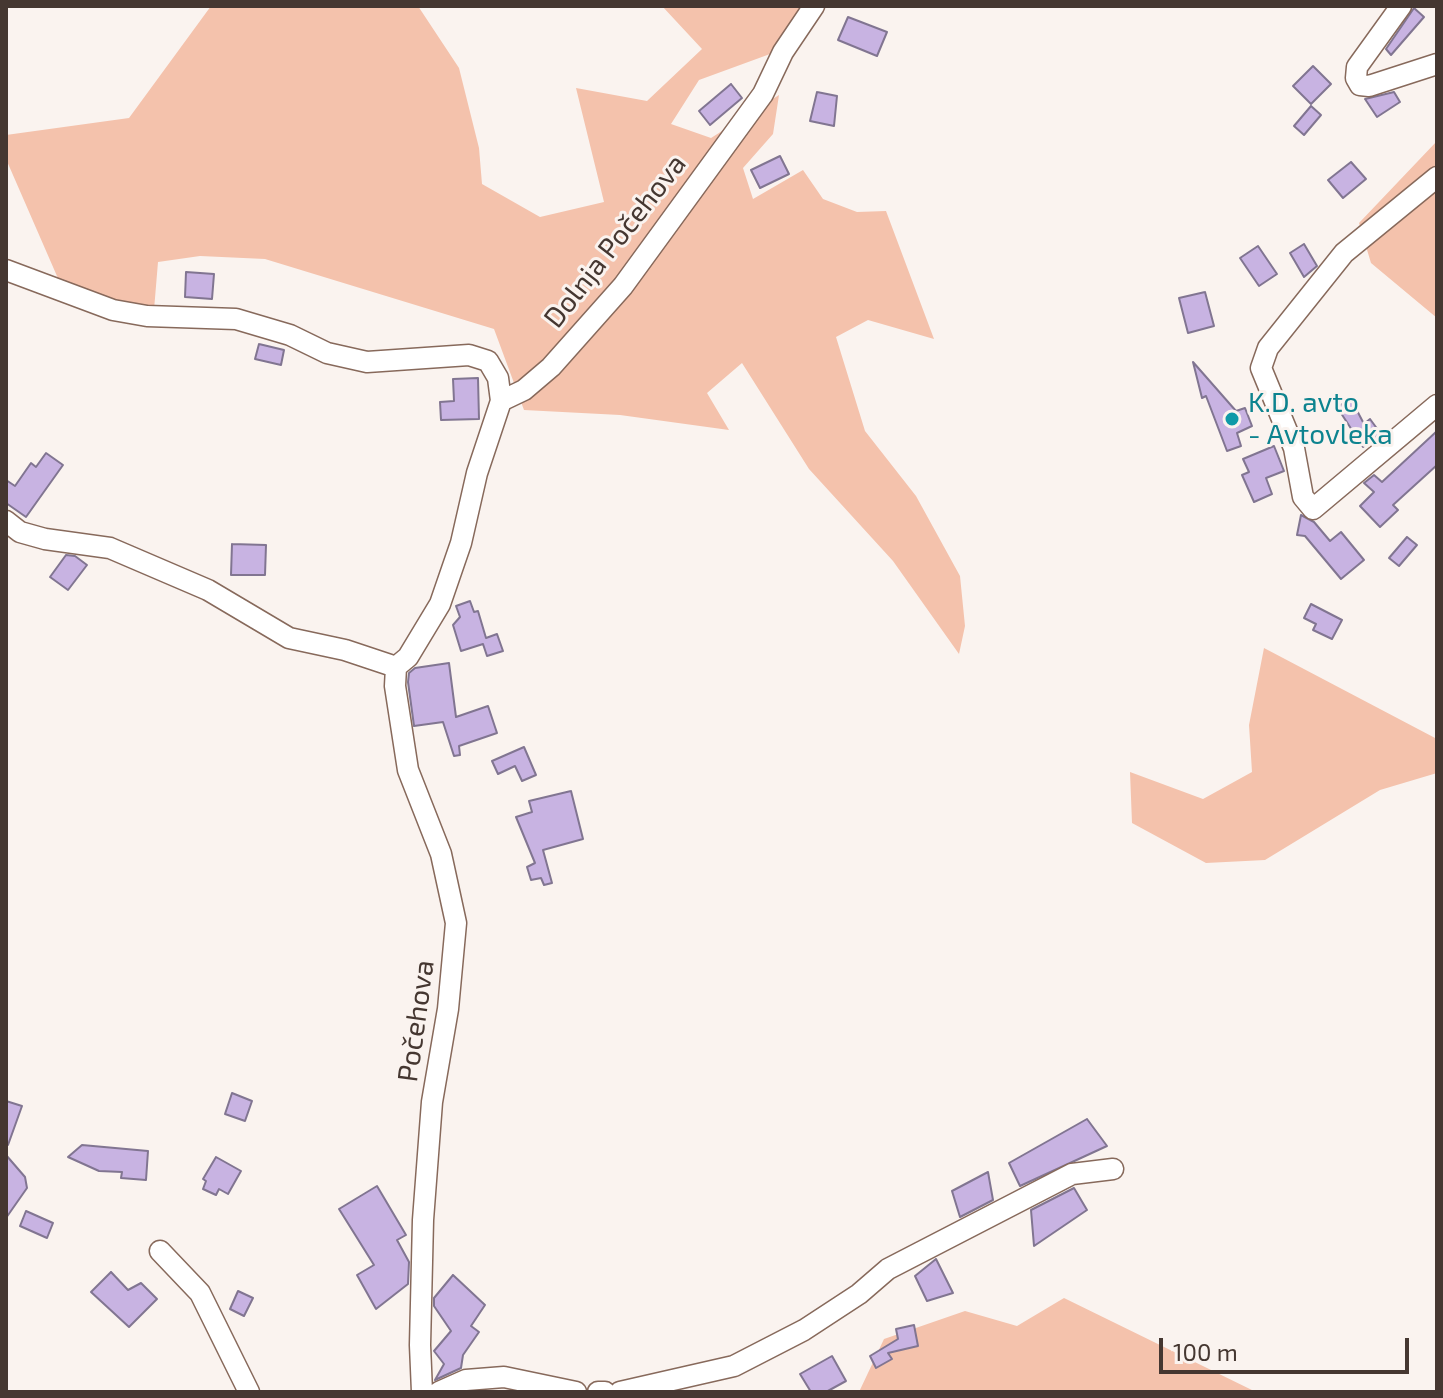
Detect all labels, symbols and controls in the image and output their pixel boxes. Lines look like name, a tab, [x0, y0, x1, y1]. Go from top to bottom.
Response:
street label: Dolnja Počehova	[537, 148, 693, 334]
place label: K.D. avto - Avtovleka	[1248, 386, 1393, 452]
marker: K.D. avto - Avtovleka	[1223, 410, 1241, 428]
street label: Počehova	[391, 958, 441, 1084]
scale bar	[1163, 1322, 1413, 1372]
text: 100 m	[1173, 1337, 1238, 1366]

